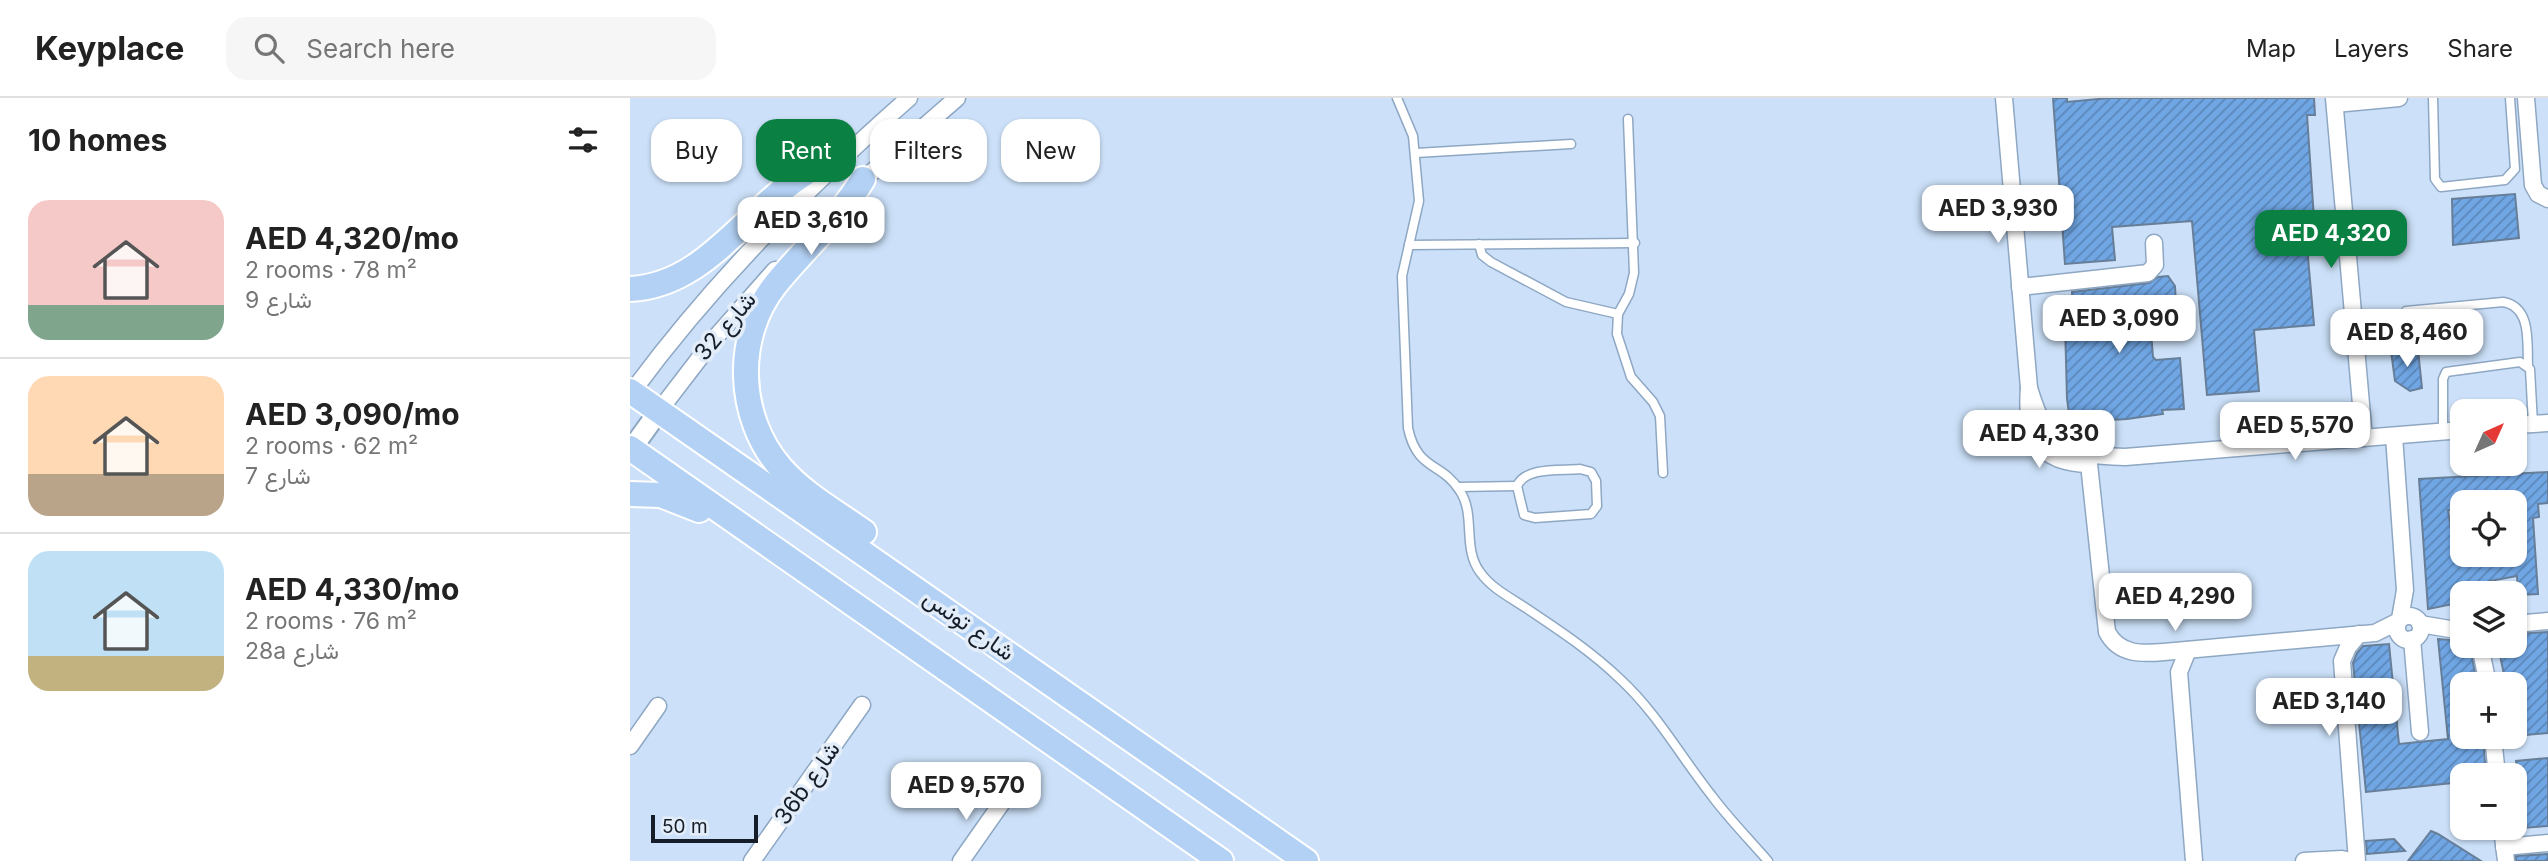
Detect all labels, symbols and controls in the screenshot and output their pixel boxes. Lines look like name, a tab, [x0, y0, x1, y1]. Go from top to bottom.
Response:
search box	[226, 17, 716, 80]
text: Keyplace	[35, 28, 184, 68]
icon: search	[250, 29, 288, 67]
text: Search here	[306, 33, 455, 64]
text: Map	[2246, 34, 2296, 63]
text: Layers	[2334, 34, 2409, 63]
text: Share	[2447, 34, 2513, 63]
chip: Buy	[651, 119, 742, 182]
chip: Rent	[756, 119, 856, 182]
chip: Filters	[870, 119, 987, 182]
chip: New	[1001, 119, 1100, 182]
icon: filters	[564, 121, 602, 159]
text: 10 homes	[28, 122, 167, 158]
pin: AED 3,930	[1918, 186, 2078, 245]
text: AED 3,930	[1938, 194, 2058, 222]
pin: AED 3,610	[731, 198, 891, 257]
text: AED 3,610	[754, 206, 868, 234]
pin: AED 4,320	[2251, 211, 2411, 270]
text: AED 4,320	[2271, 219, 2391, 247]
text: AED 4,320/mo	[245, 220, 459, 256]
icon: home	[84, 228, 168, 312]
text: 2 rooms · 78 m²	[245, 256, 417, 284]
text: شارع 9	[245, 286, 312, 314]
street label: شارع 32	[688, 286, 763, 367]
pin: AED 3,090	[2039, 296, 2199, 355]
text: AED 3,090	[2059, 304, 2179, 332]
pin: AED 8,460	[2327, 310, 2487, 369]
text: AED 8,460	[2346, 318, 2468, 346]
text: AED 3,090/mo	[245, 396, 460, 432]
north arrow	[2450, 399, 2527, 476]
map controls	[2450, 399, 2527, 840]
pin: AED 5,570	[2215, 402, 2375, 462]
icon: home	[84, 404, 168, 488]
pin: AED 4,330	[1959, 410, 2119, 470]
text: AED 5,570	[2236, 411, 2354, 439]
text: AED 4,330	[1979, 419, 2099, 447]
text: 2 rooms · 62 m²	[245, 432, 418, 460]
text: شارع 7	[245, 462, 311, 490]
button: locate	[2450, 490, 2527, 567]
text: AED 4,330/mo	[245, 571, 459, 607]
pin: AED 4,290	[2095, 574, 2255, 633]
icon: home	[84, 579, 168, 663]
button: layers	[2450, 581, 2527, 658]
text: AED 4,290	[2115, 582, 2235, 610]
street label: شارع تونس	[917, 583, 1020, 668]
text: 2 rooms · 76 m²	[245, 607, 417, 635]
text: 28a شارع	[245, 637, 339, 665]
button: +	[2450, 672, 2527, 749]
pin: AED 3,140	[2249, 678, 2409, 738]
text: AED 3,140	[2272, 687, 2386, 715]
street label: 36b شارع	[768, 736, 847, 831]
pin: AED 9,570	[886, 762, 1046, 822]
button: −	[2450, 763, 2527, 840]
text: AED 9,570	[907, 771, 1025, 799]
scale bar	[651, 812, 758, 844]
text: 50 m	[662, 815, 708, 838]

